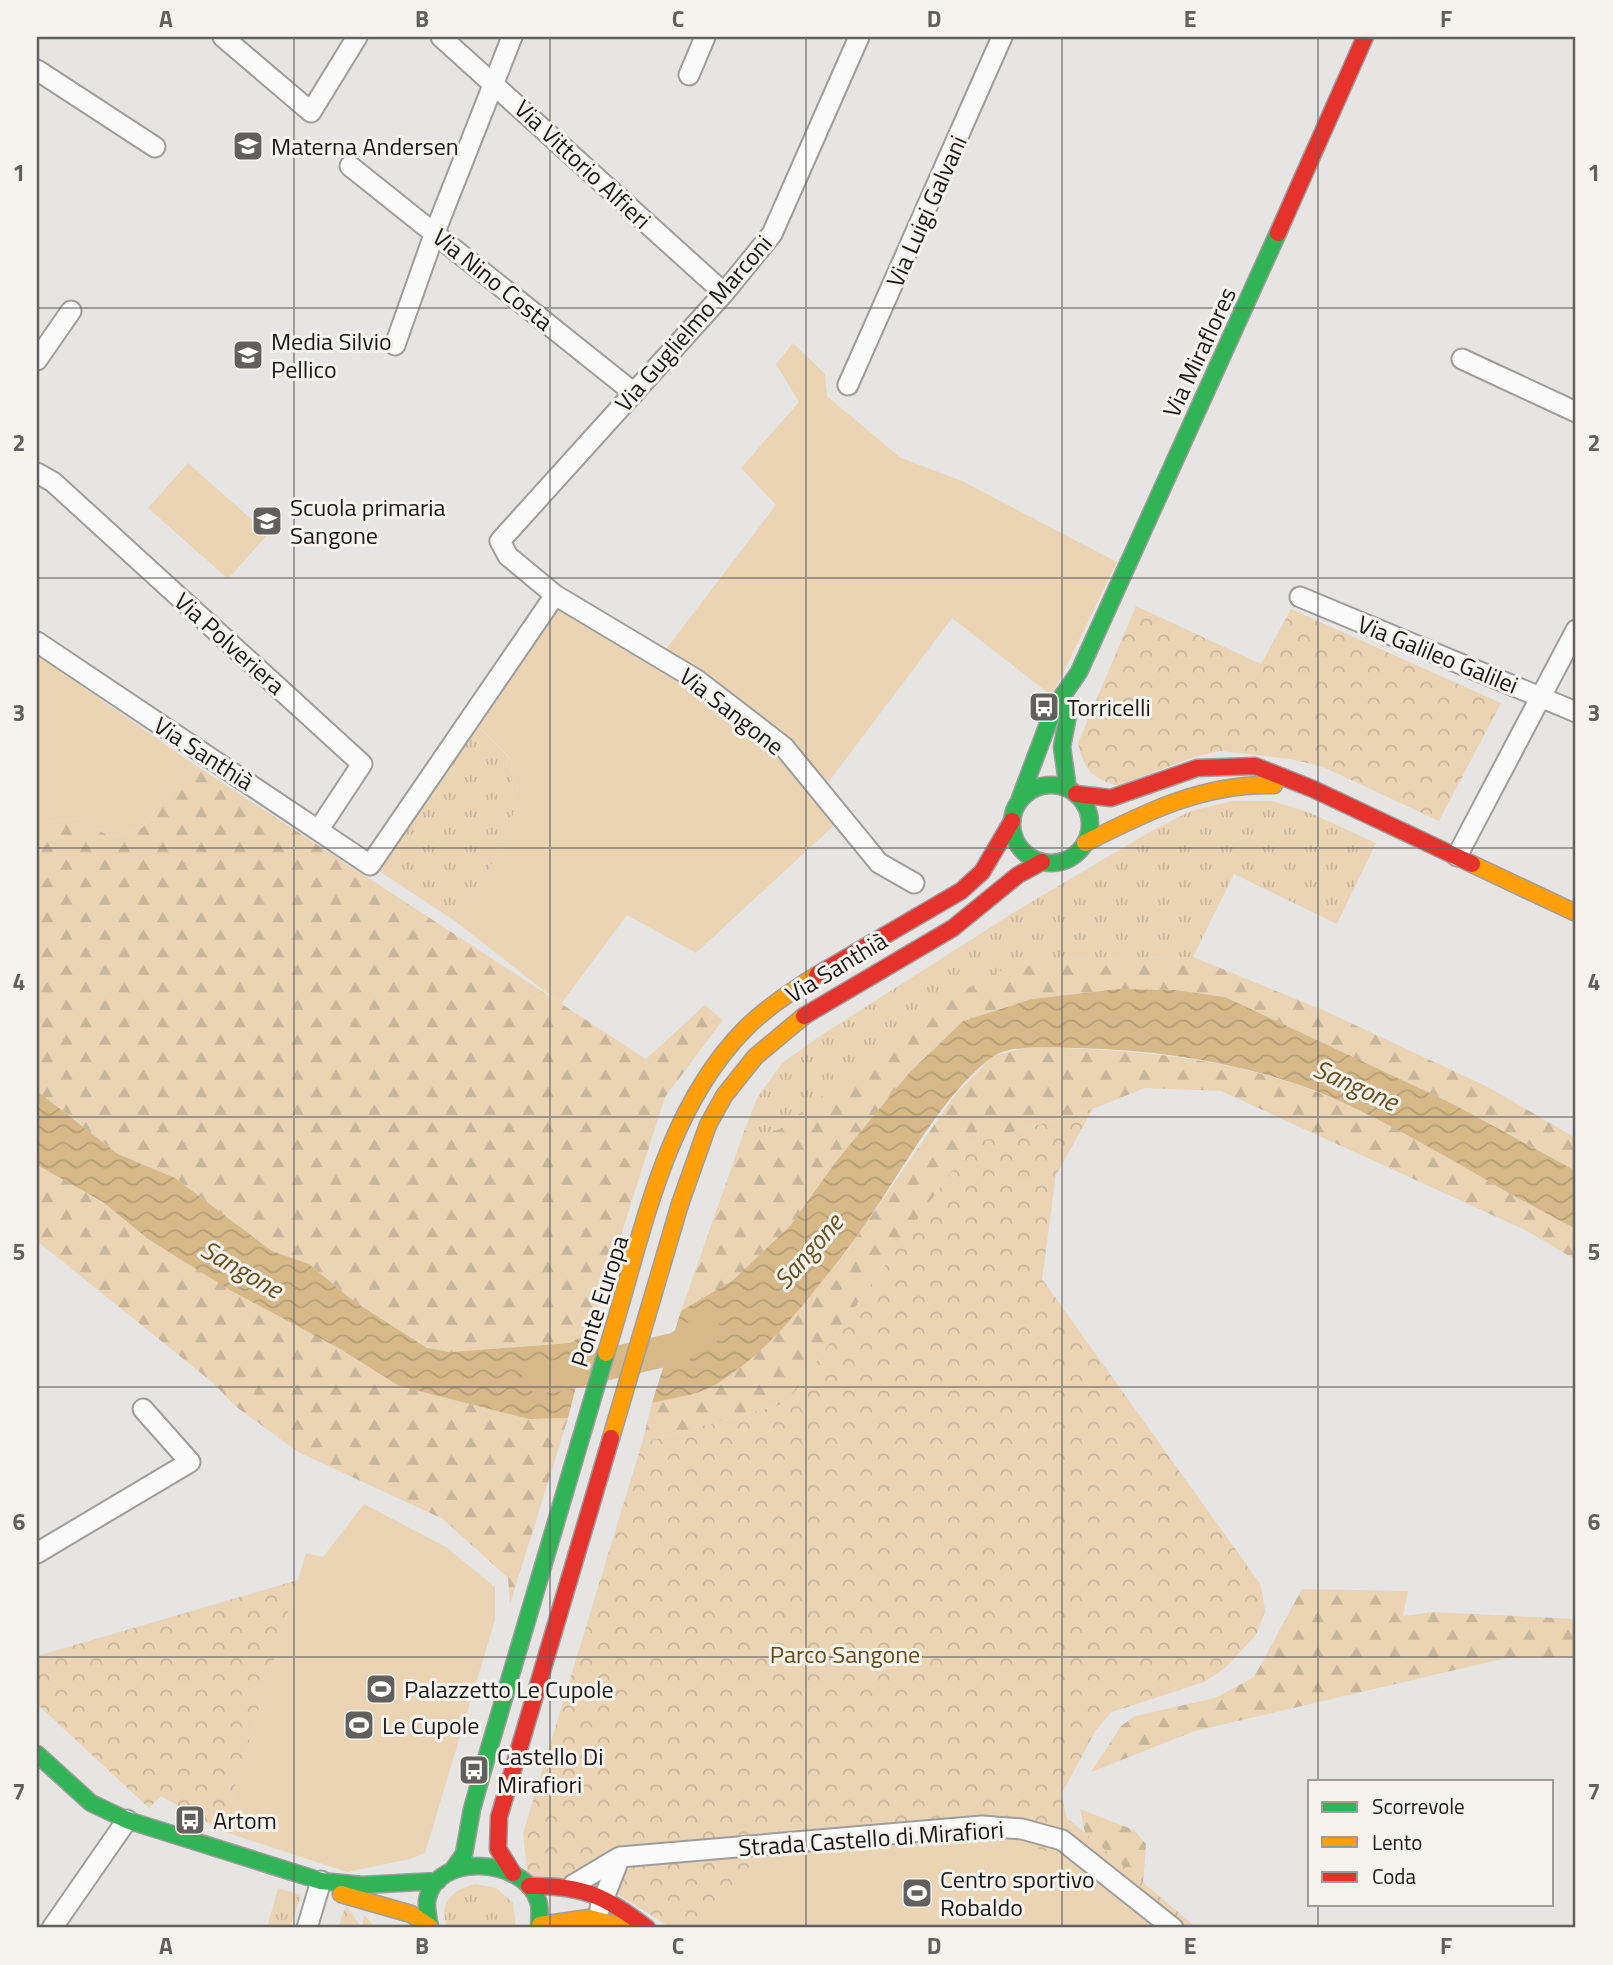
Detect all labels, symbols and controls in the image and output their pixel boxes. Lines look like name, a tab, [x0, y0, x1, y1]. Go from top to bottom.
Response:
text: A	[159, 1, 173, 36]
text: B	[415, 1, 429, 36]
text: C	[672, 1, 684, 36]
text: D	[927, 1, 941, 36]
text: E	[1184, 1, 1196, 36]
text: F	[1440, 1, 1452, 36]
street label: Via Vittorio Alfieri	[507, 91, 659, 237]
place label: Materna Andersen	[271, 128, 459, 164]
school or university icon: Materna Andersen	[231, 129, 265, 163]
street label: Via Luigi Galvani	[876, 129, 976, 293]
text: 1	[13, 155, 25, 190]
text: 1	[1588, 155, 1600, 190]
street label: Via Nino Costa	[425, 219, 561, 339]
street label: Via Guglielmo Marconi	[606, 227, 780, 419]
street label: Via Miraflores	[1153, 281, 1245, 423]
place label: Media Silvio Pellico	[271, 323, 392, 387]
school or university icon: Media Silvio Pellico	[231, 338, 265, 372]
text: 2	[13, 425, 25, 460]
text: 2	[1588, 425, 1600, 460]
place label: Scuola primaria Sangone	[290, 489, 446, 553]
school or university icon: Scuola primaria Sangone	[250, 504, 284, 538]
street label: Via Polveriera	[167, 583, 293, 703]
street label: Via Galileo Galilei	[1352, 605, 1524, 703]
street label: Via Sangone	[672, 659, 792, 763]
place label: Torricelli	[1067, 689, 1151, 725]
bus stop icon: Torricelli	[1027, 690, 1061, 724]
text: 3	[13, 695, 25, 730]
text: 3	[1588, 695, 1600, 730]
street label: Via Santhià	[147, 707, 261, 799]
street label: Via Santhià	[778, 922, 894, 1012]
text: 4	[13, 964, 25, 999]
text: 4	[1588, 964, 1600, 999]
water label: Sangone	[1307, 1049, 1406, 1122]
water label: Sangone	[764, 1203, 853, 1297]
water label: Sangone	[194, 1230, 292, 1309]
street label: Ponte Europa	[561, 1230, 637, 1372]
text: 5	[13, 1234, 25, 1269]
text: 5	[1588, 1234, 1600, 1269]
text: 6	[13, 1504, 26, 1539]
text: 6	[1588, 1504, 1601, 1539]
park label: Parco Sangone	[770, 1636, 920, 1672]
place label: Palazzetto Le Cupole	[404, 1671, 614, 1707]
sports icon: Palazzetto Le Cupole	[364, 1672, 398, 1706]
place label: Le Cupole	[382, 1707, 479, 1743]
sports icon: Le Cupole	[342, 1708, 376, 1742]
place label: Castello Di Mirafiori	[497, 1738, 604, 1802]
bus stop icon: Castello Di Mirafiori	[457, 1753, 491, 1787]
text: 7	[13, 1774, 25, 1809]
text: 7	[1588, 1774, 1600, 1809]
legend	[1308, 1780, 1554, 1906]
text: Scorrevole	[1372, 1790, 1465, 1822]
place label: Artom	[213, 1802, 277, 1838]
bus stop icon: Artom	[173, 1803, 207, 1837]
street label: Strada Castello di Mirafiori	[737, 1811, 1005, 1865]
text: Lento	[1372, 1826, 1422, 1858]
text: Coda	[1372, 1860, 1416, 1892]
place label: Centro sportivo Robaldo	[940, 1861, 1095, 1925]
sports icon: Centro sportivo Robaldo	[900, 1876, 934, 1910]
text: A	[159, 1928, 173, 1963]
text: B	[415, 1928, 429, 1963]
text: C	[672, 1928, 684, 1963]
text: D	[927, 1928, 941, 1963]
text: E	[1184, 1928, 1196, 1963]
text: F	[1440, 1928, 1452, 1963]

